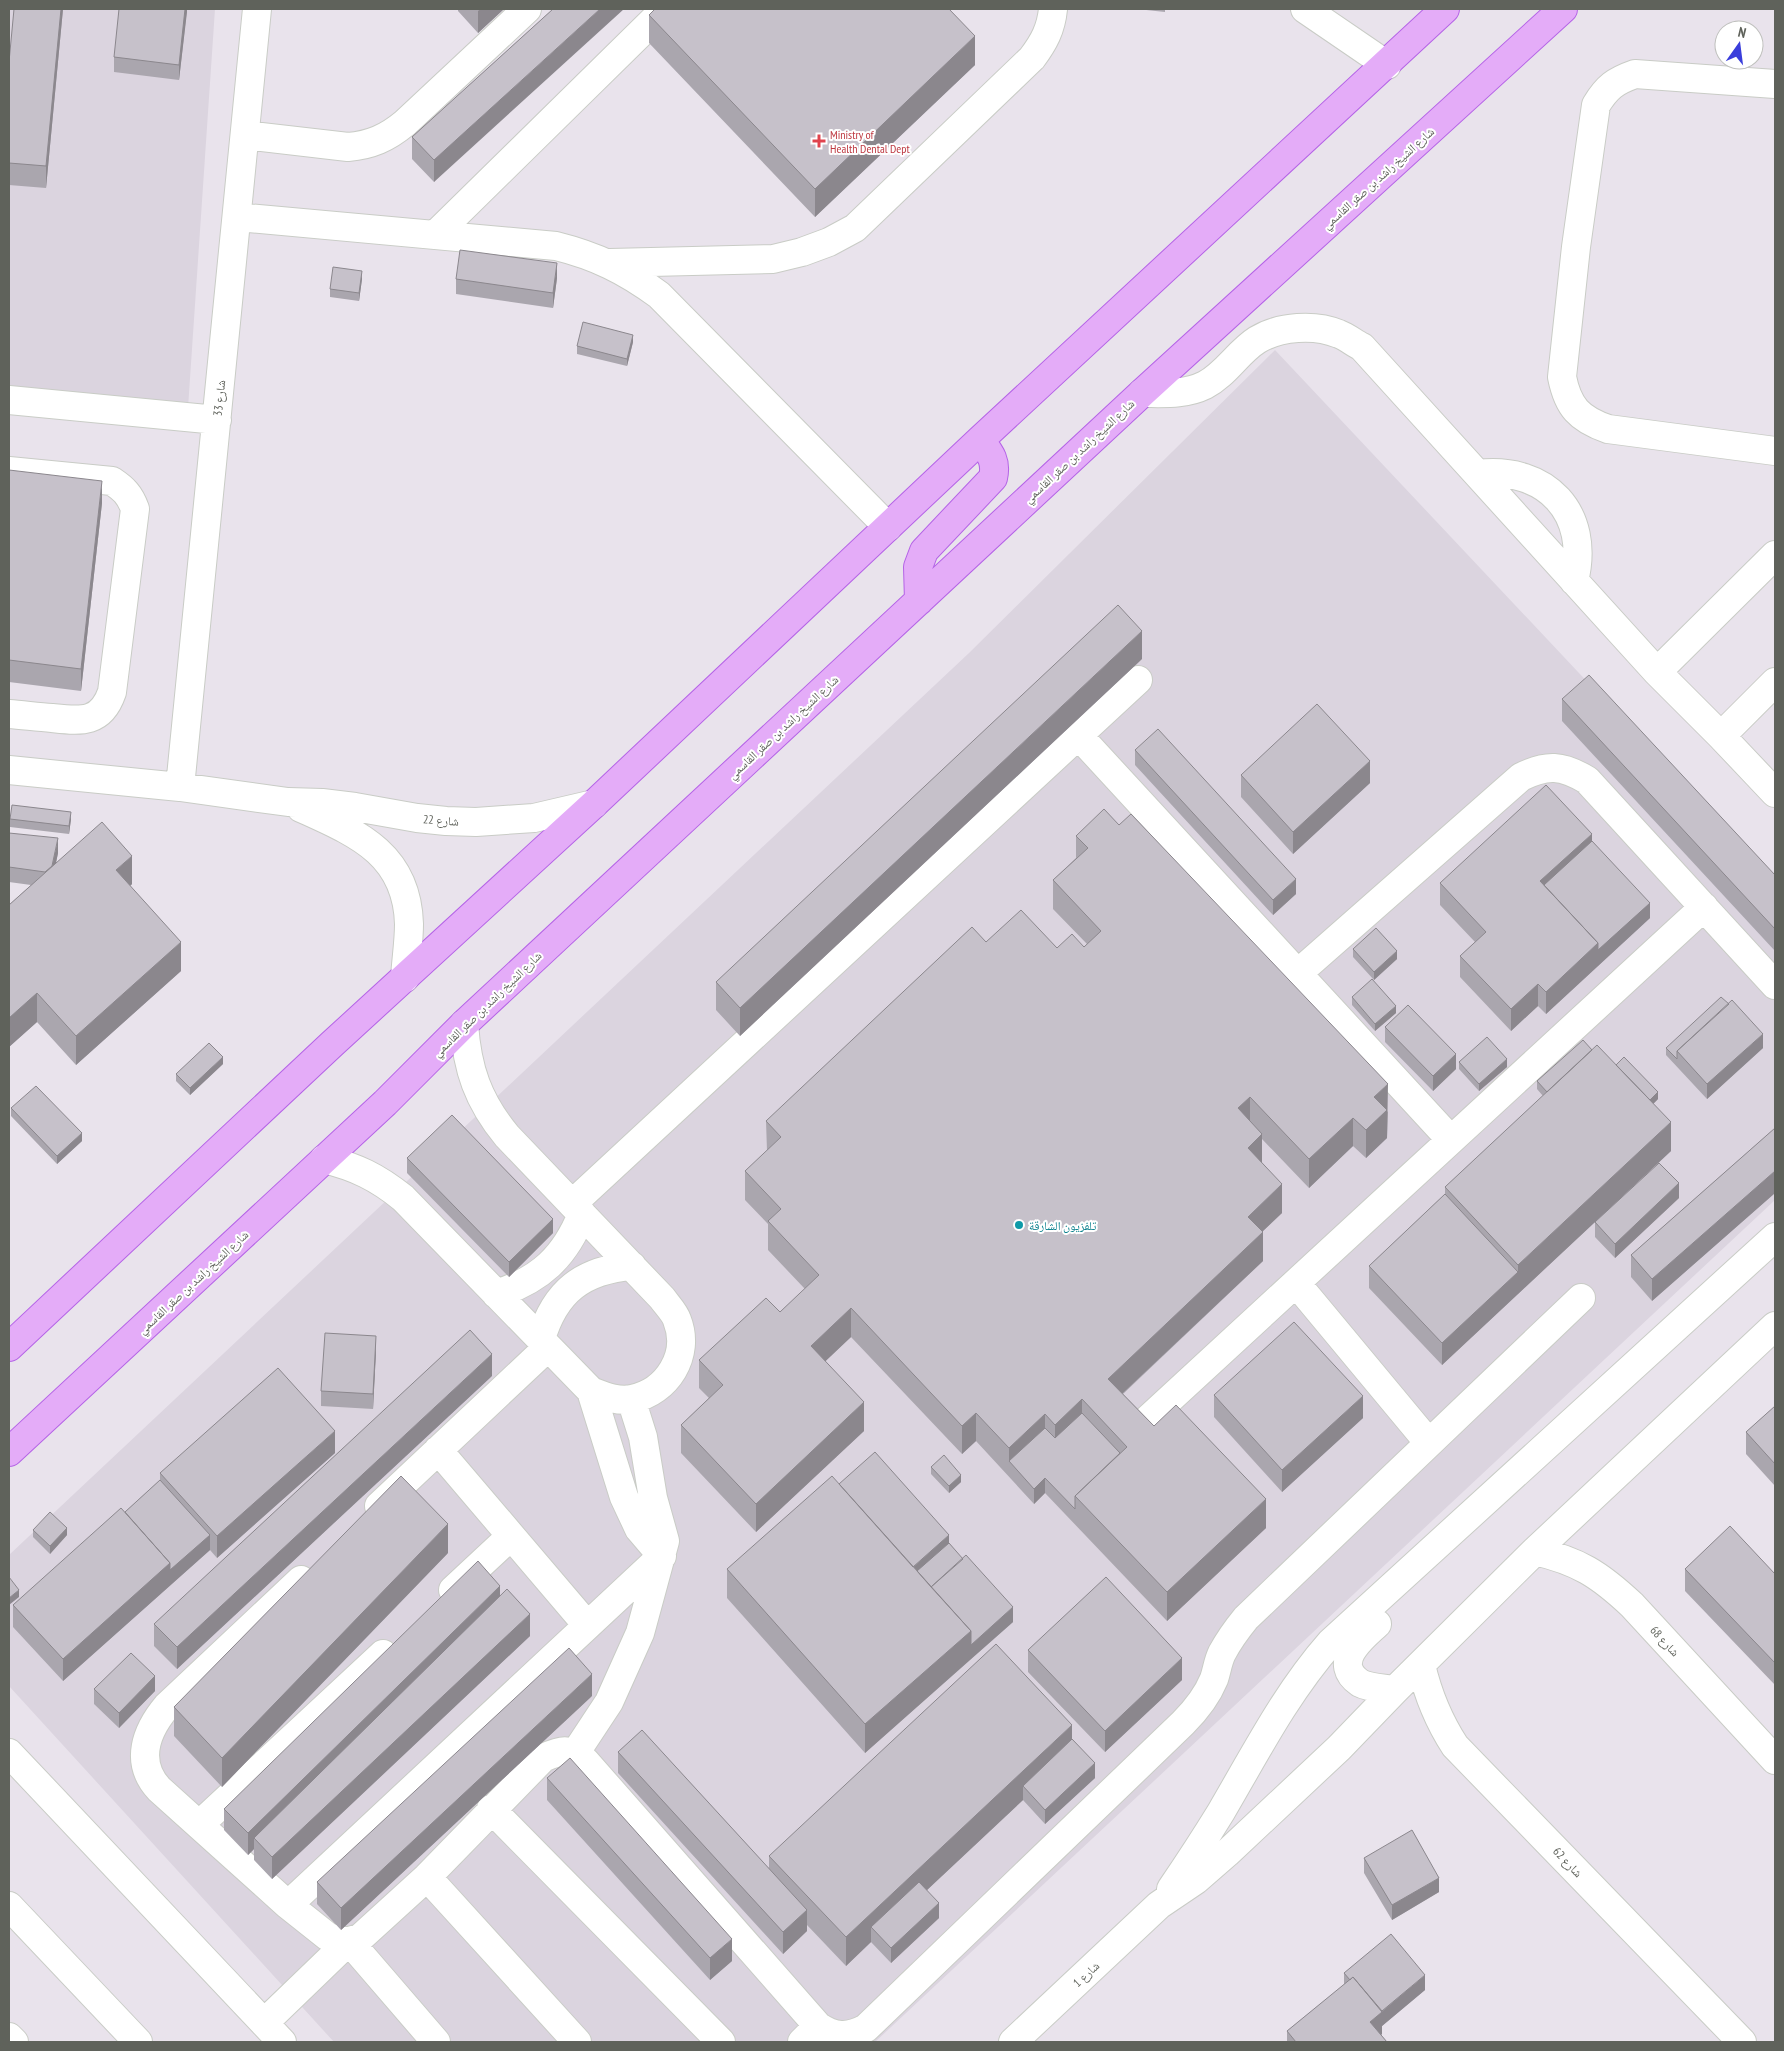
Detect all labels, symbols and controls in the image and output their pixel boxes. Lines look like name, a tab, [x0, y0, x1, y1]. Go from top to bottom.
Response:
north arrow	[1714, 20, 1764, 70]
text: N	[1736, 23, 1748, 42]
street label: شارع الشيخ راشد بن صقر القاسمي	[1319, 124, 1439, 235]
place label: Ministry of Health Dental Dept	[830, 127, 911, 156]
marker: Ministry of Health Dental Dept	[812, 134, 826, 148]
street label: شارع 33	[210, 379, 229, 417]
street label: شارع الشيخ راشد بن صقر القاسمي	[1021, 396, 1140, 508]
street label: شارع الشيخ راشد بن صقر القاسمي	[725, 672, 844, 784]
street label: شارع 22	[422, 811, 460, 830]
street label: شارع الشيخ راشد بن صقر القاسمي	[429, 948, 547, 1062]
place label: تلفزيون الشارقة	[1029, 1218, 1097, 1233]
marker: تلفزيون الشارقة	[1013, 1219, 1025, 1231]
street label: شارع الشيخ راشد بن صقر القاسمي	[135, 1227, 254, 1339]
street label: شارع 68	[1646, 1623, 1683, 1660]
street label: شارع 62	[1549, 1844, 1586, 1881]
street label: شارع 1	[1070, 1958, 1103, 1991]

